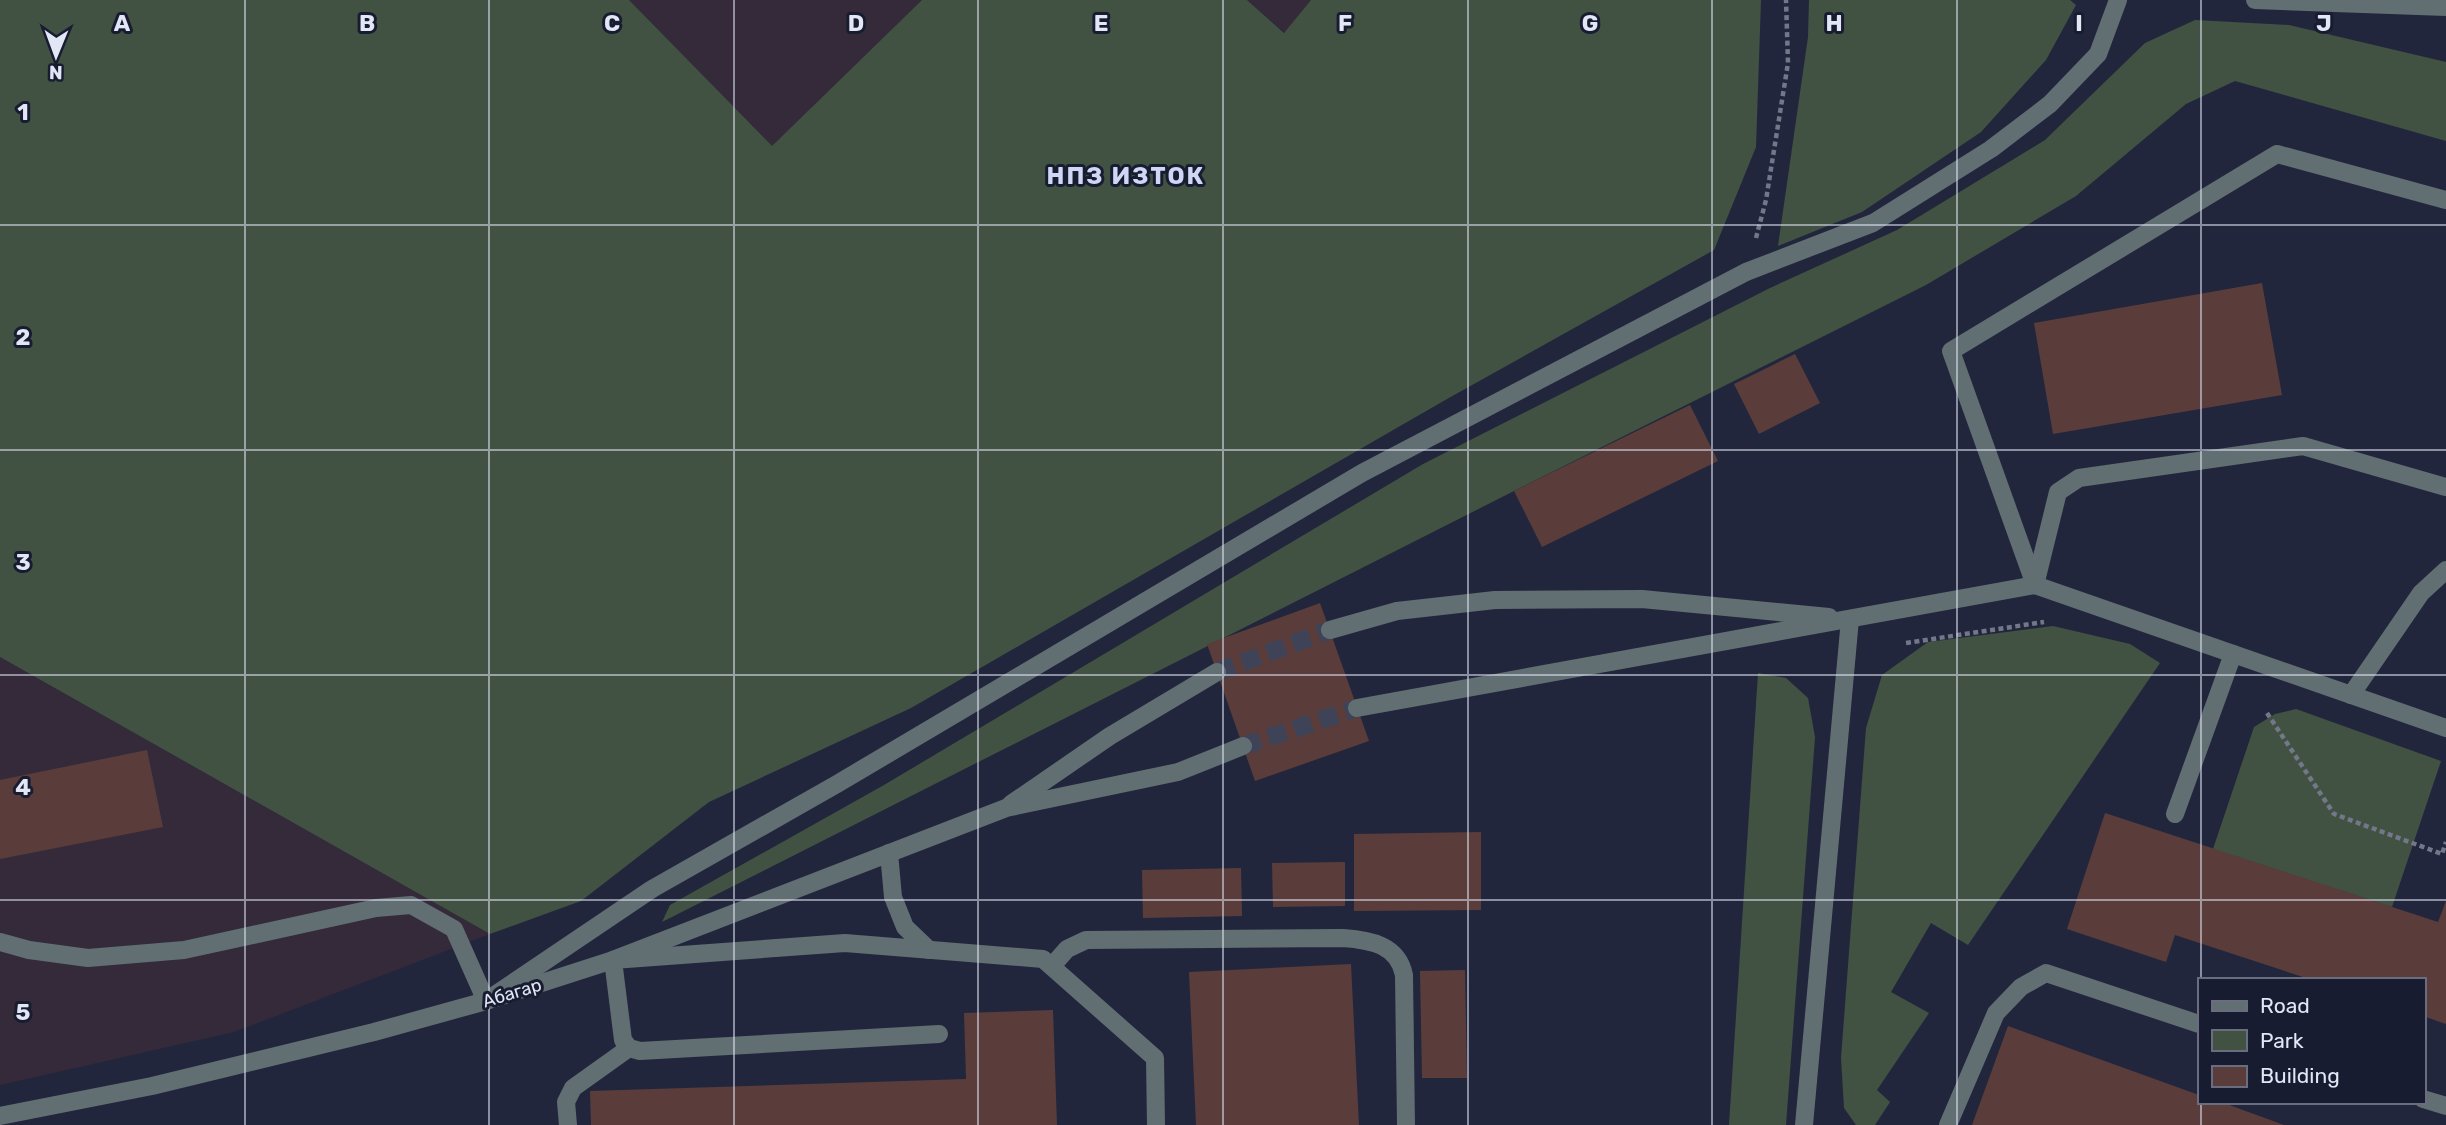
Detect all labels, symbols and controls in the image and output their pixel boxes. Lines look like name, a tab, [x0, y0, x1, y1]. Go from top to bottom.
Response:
text: A	[114, 9, 131, 37]
text: B	[359, 9, 375, 37]
text: C	[604, 9, 620, 37]
text: D	[848, 9, 864, 37]
text: E	[1094, 9, 1108, 37]
text: F	[1338, 9, 1352, 37]
text: G	[1582, 9, 1598, 37]
text: H	[1825, 9, 1843, 37]
text: I	[2075, 9, 2083, 37]
text: J	[2316, 9, 2332, 37]
north arrow	[21, 21, 91, 91]
text: N	[49, 61, 63, 84]
text: 1	[17, 98, 29, 126]
district label: НПЗ ИЗТОК	[1047, 162, 1205, 190]
text: 2	[16, 323, 30, 351]
text: 3	[15, 548, 31, 576]
text: 4	[15, 773, 31, 801]
street label: Абагар	[480, 974, 544, 1012]
legend	[2198, 978, 2425, 1104]
text: Road	[2260, 993, 2310, 1018]
text: 5	[16, 998, 31, 1026]
text: Park	[2260, 1028, 2304, 1053]
text: Building	[2260, 1063, 2340, 1088]

